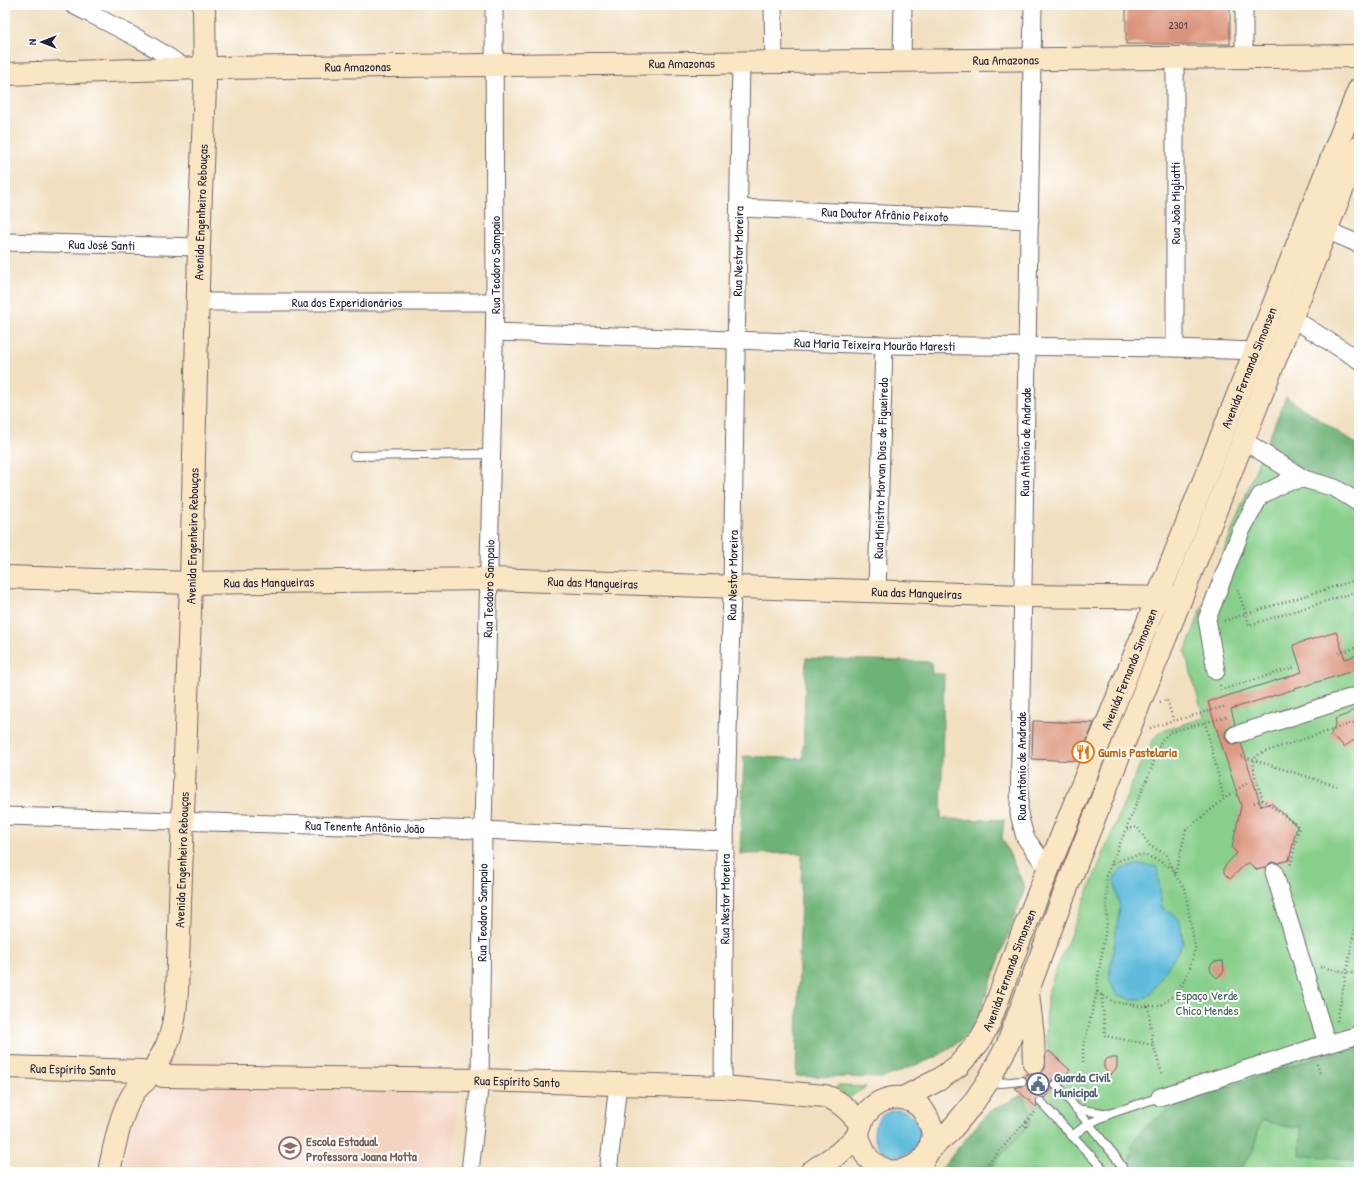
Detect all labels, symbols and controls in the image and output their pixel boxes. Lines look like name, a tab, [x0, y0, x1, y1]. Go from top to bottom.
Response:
house number: 2301	[1169, 18, 1188, 32]
north arrow	[22, 22, 62, 62]
text: N	[25, 39, 39, 45]
street label: Rua Amazonas	[973, 50, 1039, 69]
street label: Rua Amazonas	[649, 54, 715, 72]
street label: Rua Amazonas	[325, 57, 391, 76]
street label: Avenida Engenheiro Rebouças	[189, 144, 212, 280]
street label: Rua João Migliatti	[1166, 162, 1184, 244]
street label: Rua Doutor Afrânio Peixoto	[821, 202, 949, 226]
street label: Rua Nestor Moreira	[728, 206, 748, 296]
street label: Rua Teodoro Sampaio	[486, 216, 504, 314]
street label: Rua José Santi	[68, 235, 136, 254]
street label: Rua dos Experidionários	[292, 293, 402, 311]
street label: Avenida Fernando Simonsen	[1216, 304, 1281, 431]
street label: Rua Maria Teixeira Mourão Maresti	[794, 333, 956, 355]
street label: Rua Ministro Morvan Dias de Figueiredo	[869, 377, 892, 559]
street label: Rua Antônio de Andrade	[1015, 387, 1035, 497]
street label: Avenida Engenheiro Rebouças	[181, 468, 203, 604]
street label: Rua Nestor Moreira	[722, 530, 742, 621]
street label: Rua Teodoro Sampaio	[478, 539, 499, 638]
street label: Rua das Mangueiras	[224, 572, 314, 592]
street label: Rua das Mangueiras	[547, 572, 638, 593]
street label: Rua das Mangueiras	[871, 582, 962, 603]
street label: Avenida Fernando Simonsen	[1096, 606, 1161, 732]
street label: Rua Antônio de Andrade	[1012, 711, 1030, 821]
restaurant icon: Gumis Pastelaria	[1070, 739, 1096, 765]
place label: Gumis Pastelaria	[1098, 743, 1178, 761]
street label: Avenida Engenheiro Rebouças	[170, 791, 193, 928]
street label: Rua Tenente Antônio João	[305, 816, 425, 837]
street label: Rua Nestor Moreira	[715, 854, 734, 944]
street label: Rua Teodoro Sampaio	[472, 863, 492, 962]
street label: Avenida Fernando Simonsen	[978, 906, 1040, 1034]
park label: Espaço Verde Chico Mendes	[1176, 986, 1238, 1019]
street label: Rua Espírito Santo	[30, 1059, 116, 1079]
place label: Guarda Civil Municipal	[1054, 1068, 1111, 1102]
street label: Rua Espírito Santo	[474, 1071, 560, 1091]
public building icon: Guarda Civil Municipal	[1025, 1071, 1051, 1097]
place label: Escola Estadual Professora Joana Motta	[306, 1132, 418, 1165]
school or university icon: Escola Estadual Professora Joana Motta	[277, 1135, 303, 1161]

